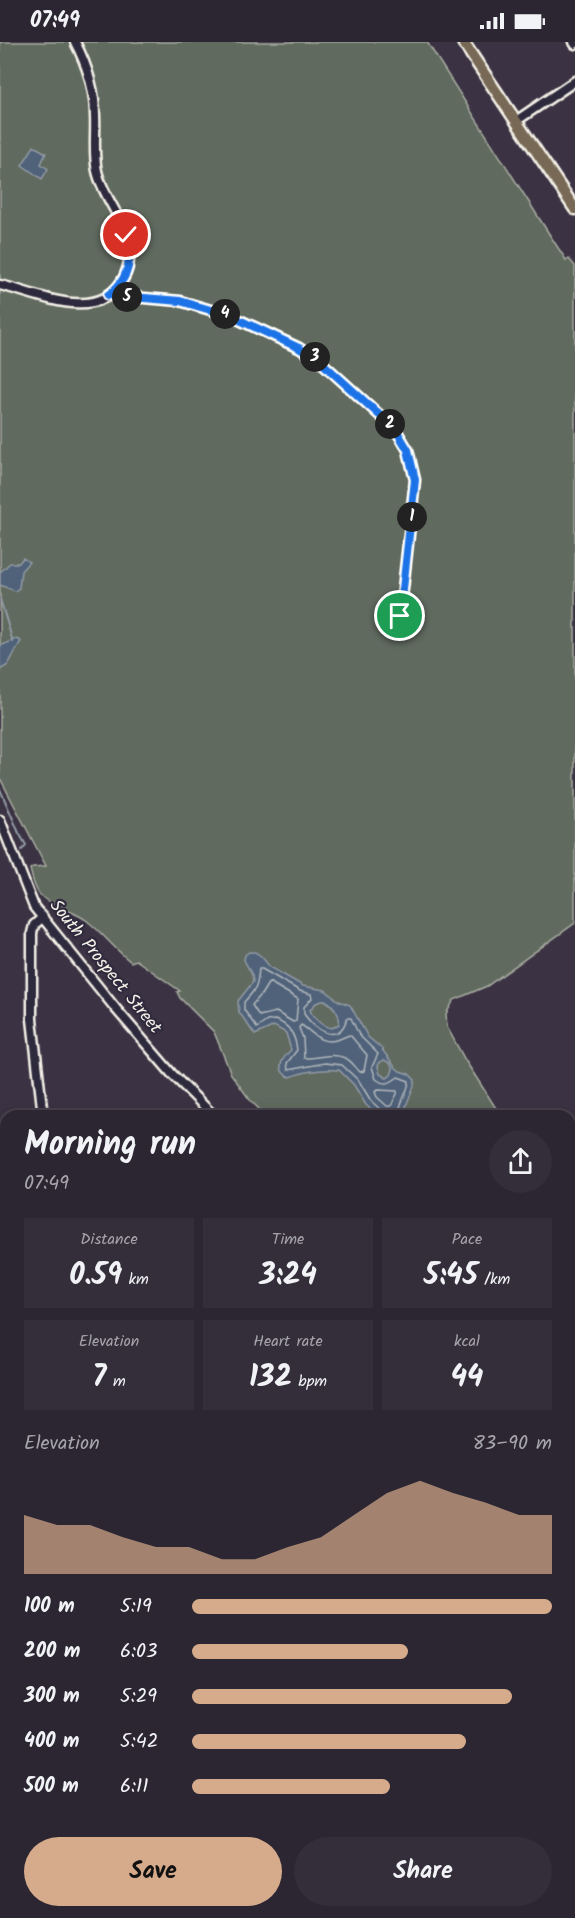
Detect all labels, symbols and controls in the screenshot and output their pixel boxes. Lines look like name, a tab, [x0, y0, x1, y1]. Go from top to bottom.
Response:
text: 07:49	[30, 4, 80, 39]
pin	[100, 209, 151, 260]
icon: check	[109, 218, 142, 251]
pin: 5	[112, 282, 142, 312]
text: 5	[123, 284, 131, 309]
pin: 4	[210, 299, 240, 329]
text: 4	[221, 301, 229, 326]
pin: 3	[300, 342, 330, 372]
text: 3	[311, 344, 319, 369]
pin: 2	[375, 409, 405, 439]
text: 2	[385, 411, 395, 436]
pin: 1	[397, 502, 427, 532]
text: 1	[410, 504, 414, 529]
pin	[374, 590, 425, 641]
icon: arrive	[383, 599, 416, 632]
street label: South Prospect Street	[41, 893, 169, 1042]
text: Morning run	[24, 1119, 196, 1172]
button: share	[489, 1130, 552, 1193]
text: 07:49	[24, 1168, 69, 1200]
text: Distance	[80, 1227, 138, 1252]
text: Time	[272, 1227, 304, 1252]
text: Pace	[452, 1227, 482, 1252]
text: 0.59	[69, 1252, 122, 1300]
text: 3:24	[259, 1252, 317, 1300]
text: 5:45	[424, 1252, 478, 1300]
text: km	[122, 1267, 149, 1292]
text: /km	[478, 1267, 510, 1292]
text: Elevation	[79, 1329, 139, 1354]
text: Heart rate	[253, 1329, 323, 1354]
text: kcal	[454, 1329, 480, 1354]
text: 7	[92, 1354, 107, 1402]
text: 132	[249, 1354, 292, 1402]
text: 44	[451, 1354, 483, 1402]
text: m	[107, 1369, 126, 1394]
text: bpm	[292, 1369, 327, 1394]
text: Elevation	[24, 1428, 100, 1460]
text: 83–90 m	[473, 1428, 552, 1460]
text: 100 m	[24, 1591, 75, 1623]
text: 5:19	[120, 1591, 152, 1623]
text: 200 m	[24, 1636, 80, 1668]
text: 6:03	[120, 1636, 157, 1668]
text: 300 m	[24, 1681, 80, 1713]
text: 5:29	[120, 1681, 157, 1713]
text: 400 m	[24, 1726, 80, 1758]
text: 5:42	[120, 1726, 158, 1758]
text: 500 m	[24, 1771, 79, 1803]
text: 6:11	[120, 1771, 149, 1803]
button: Save	[24, 1837, 282, 1906]
button: Share	[294, 1837, 552, 1906]

